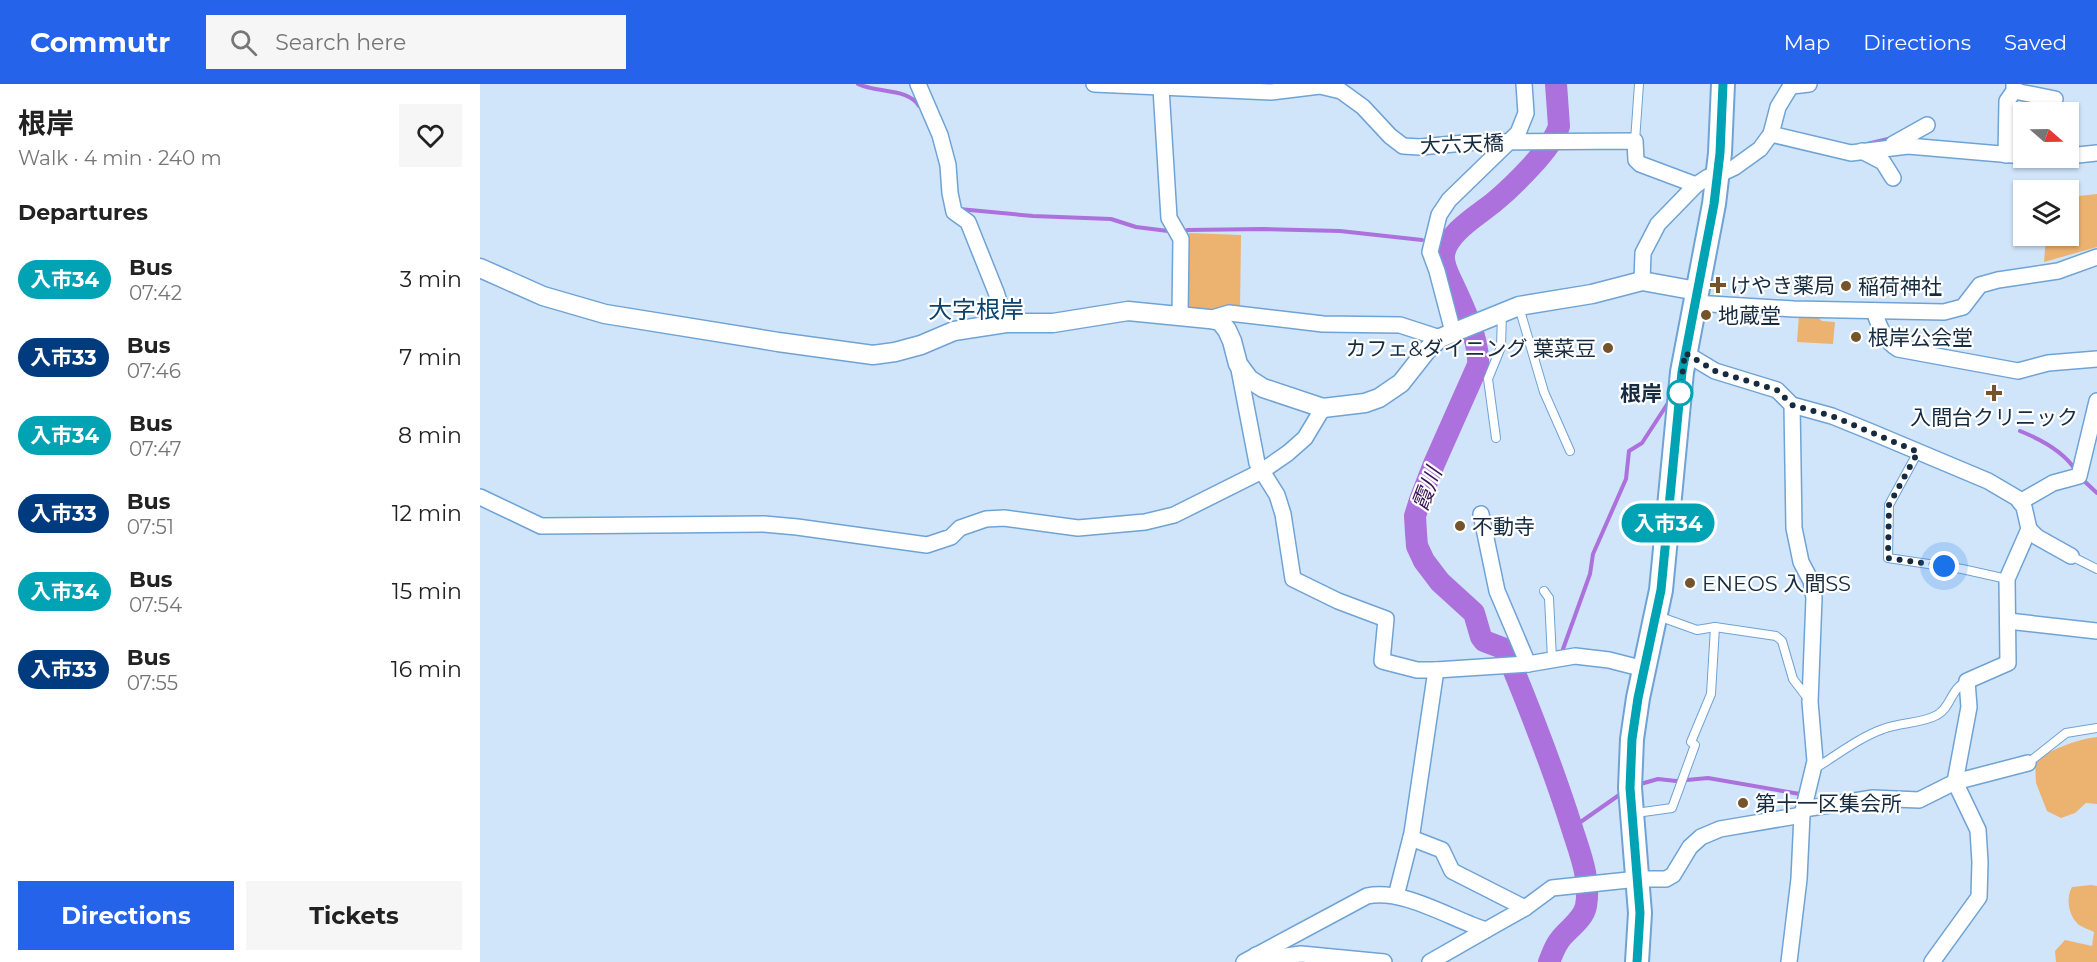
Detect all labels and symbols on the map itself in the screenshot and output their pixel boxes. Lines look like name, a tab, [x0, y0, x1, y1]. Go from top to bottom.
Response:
north arrow	[2013, 102, 2079, 168]
street label: 大六天橋	[1420, 130, 1504, 158]
place label: けやき薬局	[1730, 273, 1835, 298]
place label: 稲荷神社	[1858, 274, 1942, 299]
marker: けやき薬局	[1711, 278, 1725, 292]
marker: 稲荷神社	[1839, 279, 1853, 293]
district label: 大字根岸	[928, 295, 1024, 324]
place label: 地蔵堂	[1718, 303, 1781, 328]
marker: 地蔵堂	[1699, 308, 1713, 322]
place label: 根岸公会堂	[1868, 325, 1973, 350]
marker: 根岸公会堂	[1849, 330, 1863, 344]
place label: カフェ&ダイニング 葉菜豆	[1345, 336, 1596, 361]
marker: カフェ&ダイニング 葉菜豆	[1601, 341, 1615, 355]
marker: 根岸	[1667, 380, 1693, 406]
place label: 根岸	[1620, 381, 1662, 406]
marker: 入間台クリニック	[1985, 384, 2003, 402]
place label: 入間台クリニック	[1910, 405, 2078, 430]
water label: 霞川	[1407, 462, 1448, 514]
line badge: 入市34	[1626, 504, 1710, 542]
place label: 不動寺	[1472, 514, 1535, 539]
marker: 不動寺	[1453, 519, 1467, 533]
your location	[1929, 551, 1959, 581]
place label: ENEOS 入間SS	[1702, 571, 1851, 596]
marker: ENEOS 入間SS	[1683, 576, 1697, 590]
place label: 第十一区集会所	[1755, 791, 1902, 816]
marker: 第十一区集会所	[1736, 796, 1750, 810]

